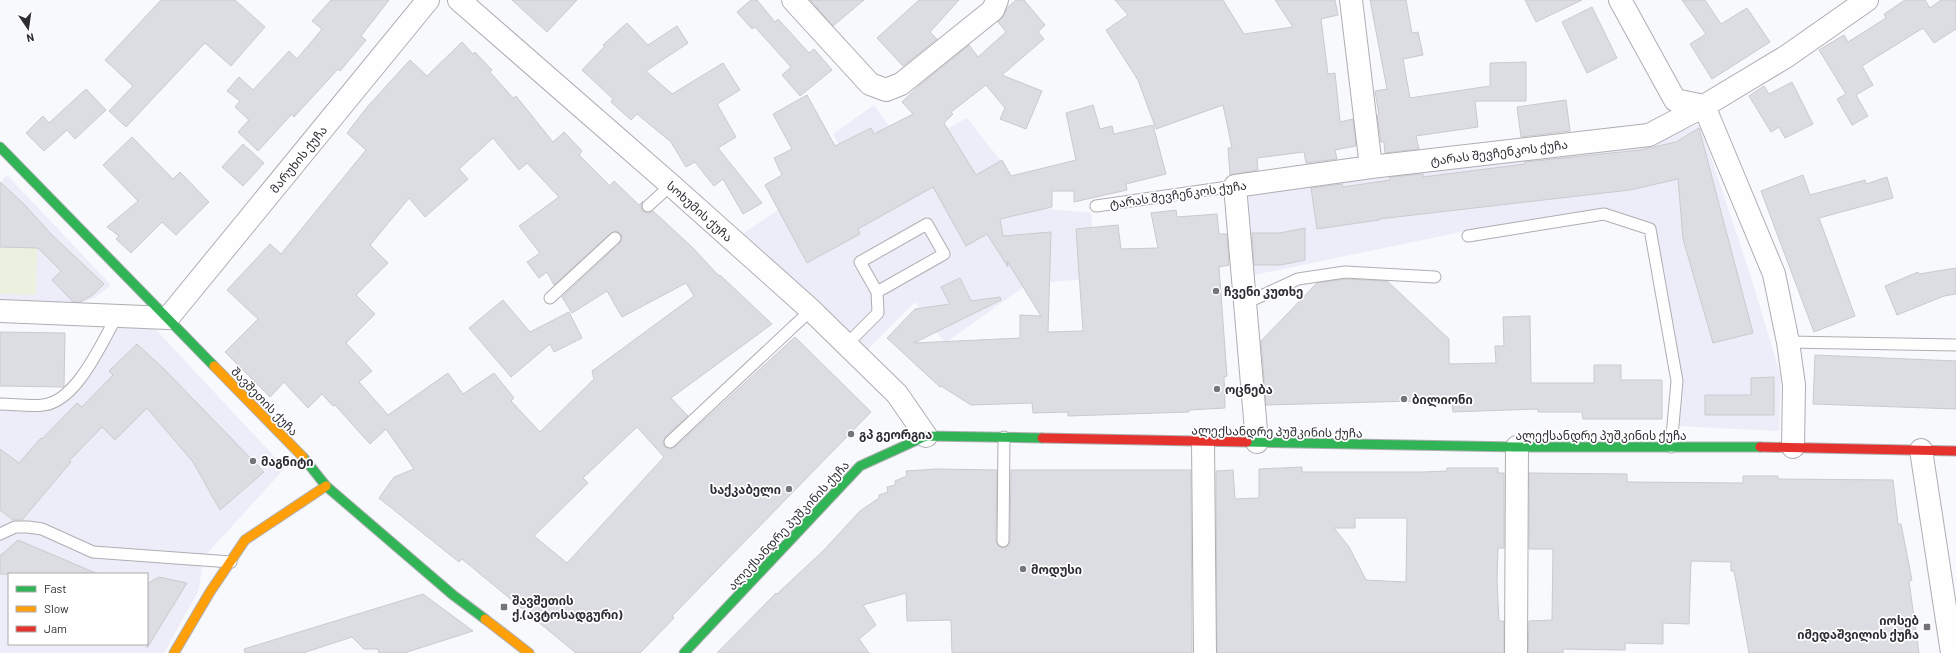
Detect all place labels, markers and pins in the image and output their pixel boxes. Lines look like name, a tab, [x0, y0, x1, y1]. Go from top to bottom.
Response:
place label: ჩვენი კუთხე	[1224, 284, 1303, 299]
marker: ჩვენი კუთხე	[1211, 286, 1221, 296]
place label: ოცნება	[1225, 382, 1273, 397]
marker: ოცნება	[1212, 384, 1222, 394]
place label: ბილიონი	[1412, 392, 1473, 408]
marker: ბილიონი	[1399, 394, 1409, 404]
place label: გპ გეორგია	[859, 427, 932, 442]
marker: გპ გეორგია	[846, 429, 856, 439]
place label: მაგნიტი	[261, 454, 314, 469]
marker: მაგნიტი	[248, 456, 258, 466]
place label: საქკაბელი	[710, 482, 781, 498]
marker: საქკაბელი	[784, 484, 794, 494]
place label: მოდუსი	[1031, 562, 1082, 578]
marker: მოდუსი	[1018, 564, 1028, 574]
place label: შავშეთის ქ.(ავტოსადგური)	[512, 593, 623, 623]
marker: შავშეთის ქ.(ავტოსადგური)	[499, 602, 509, 612]
place label: იოსებ იმედაშვილის ქუჩა	[1797, 613, 1919, 643]
marker: იოსებ იმედაშვილის ქუჩა	[1922, 622, 1932, 632]

